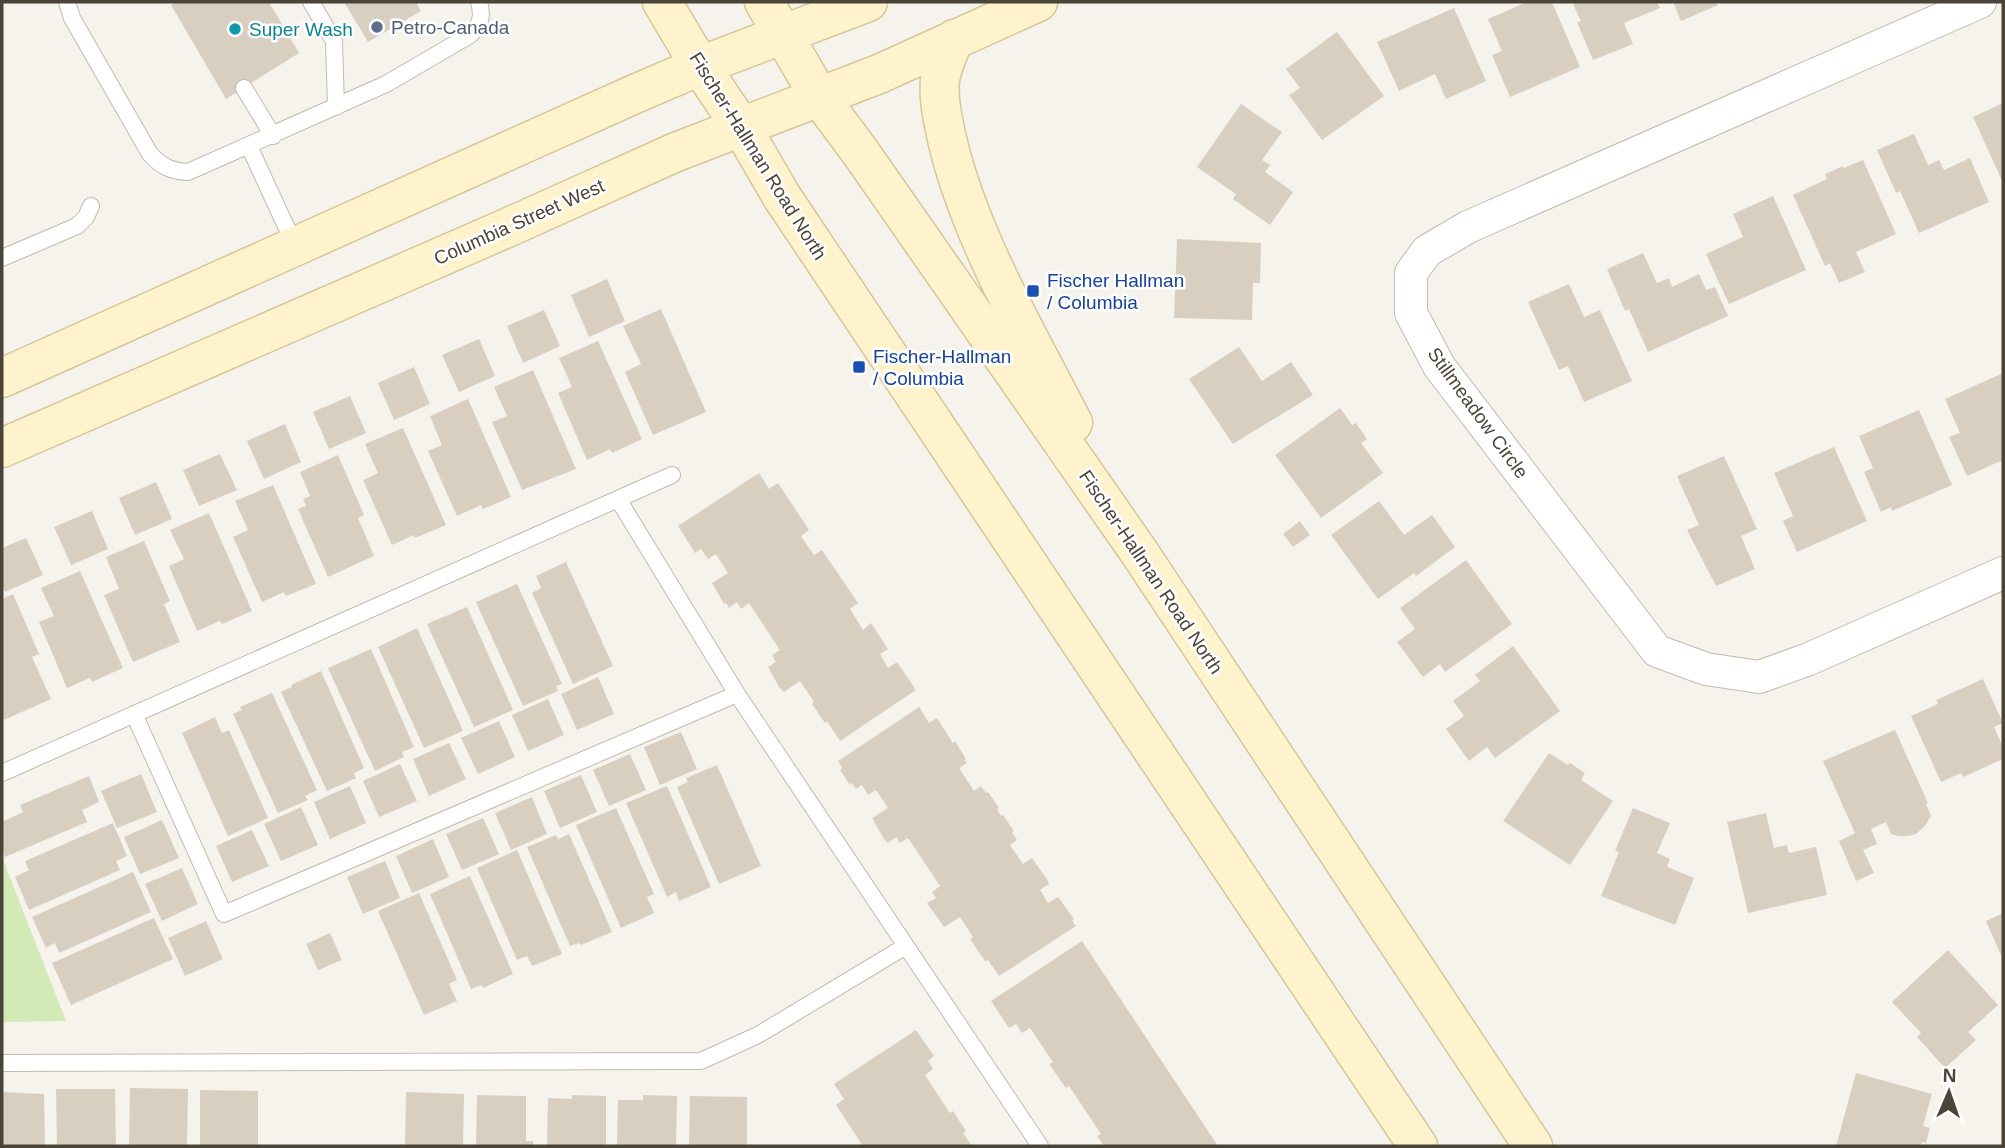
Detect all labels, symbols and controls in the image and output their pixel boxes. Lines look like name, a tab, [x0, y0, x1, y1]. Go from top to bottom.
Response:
place label: Petro-Canada	[391, 17, 510, 38]
place label: Super Wash	[249, 19, 353, 40]
marker: Petro-Canada	[369, 19, 385, 35]
marker: Super Wash	[227, 21, 243, 37]
street label: Fischer-Hallman Road North	[685, 48, 831, 264]
street label: Columbia Street West	[430, 175, 608, 269]
place label: Fischer Hallman / Columbia	[1047, 270, 1184, 313]
marker: Fischer Hallman / Columbia	[1025, 283, 1041, 299]
street label: Stillmeadow Circle	[1424, 344, 1532, 482]
place label: Fischer-Hallman / Columbia	[873, 346, 1011, 389]
marker: Fischer-Hallman / Columbia	[851, 359, 867, 375]
street label: Fischer-Hallman Road North	[1075, 466, 1227, 678]
north arrow	[1914, 1057, 1984, 1127]
text: N	[1942, 1065, 1957, 1086]

